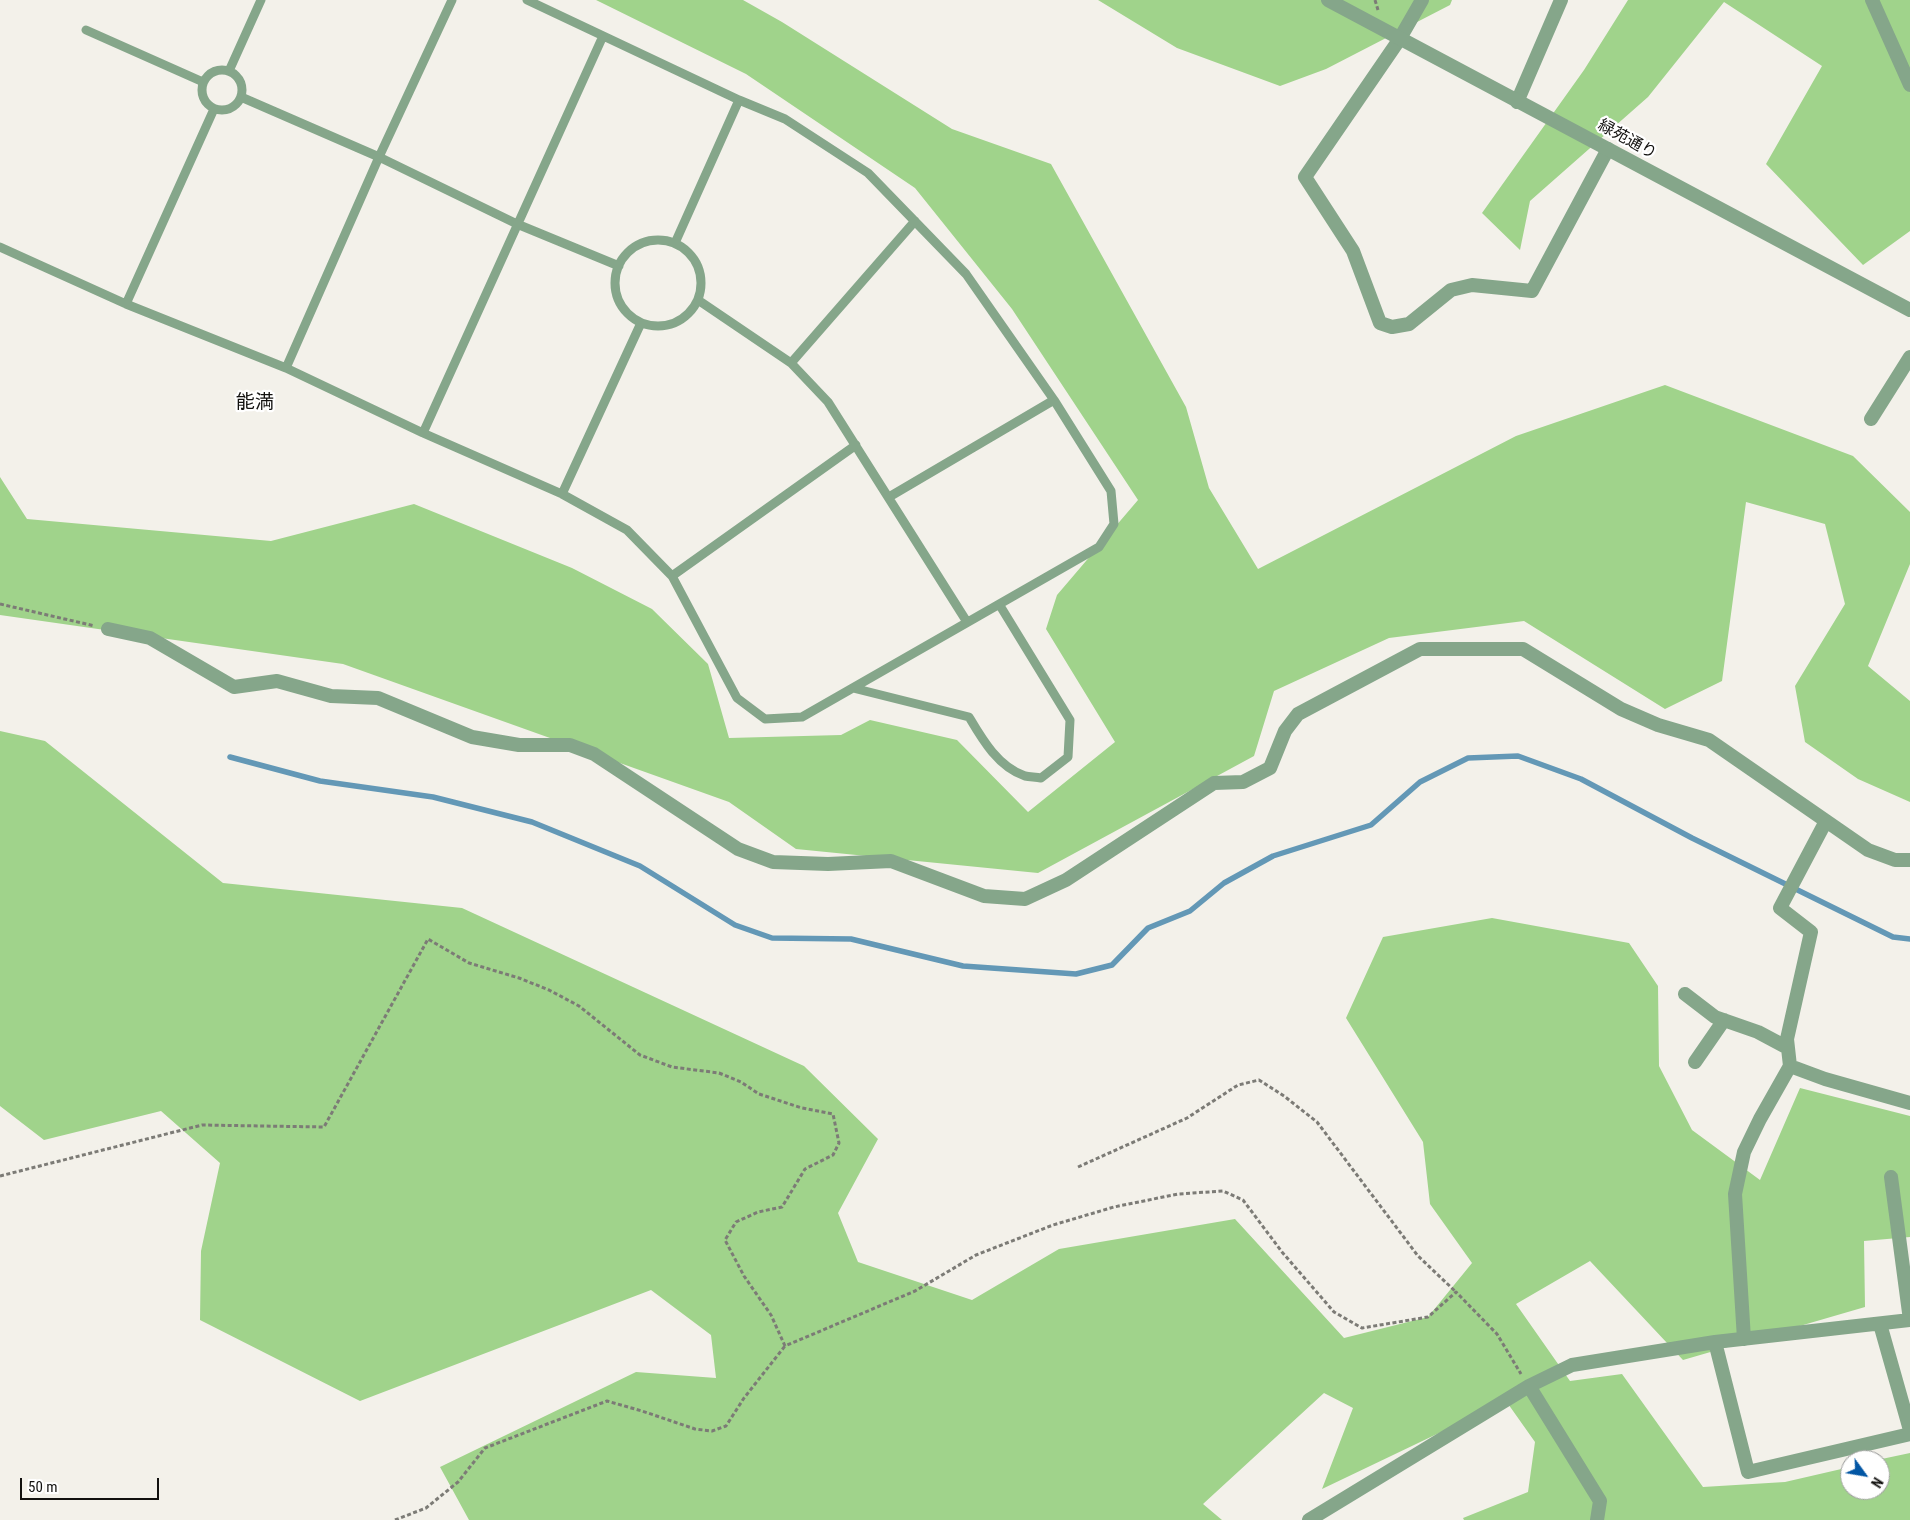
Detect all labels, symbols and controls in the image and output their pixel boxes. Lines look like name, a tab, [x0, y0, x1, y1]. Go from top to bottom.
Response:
street label: 緑苑通り	[1594, 116, 1660, 164]
district label: 能満	[236, 392, 274, 414]
north arrow	[1840, 1450, 1890, 1500]
scale bar	[22, 1468, 161, 1500]
text: N	[1868, 1475, 1886, 1490]
text: 50 m	[28, 1478, 58, 1496]

